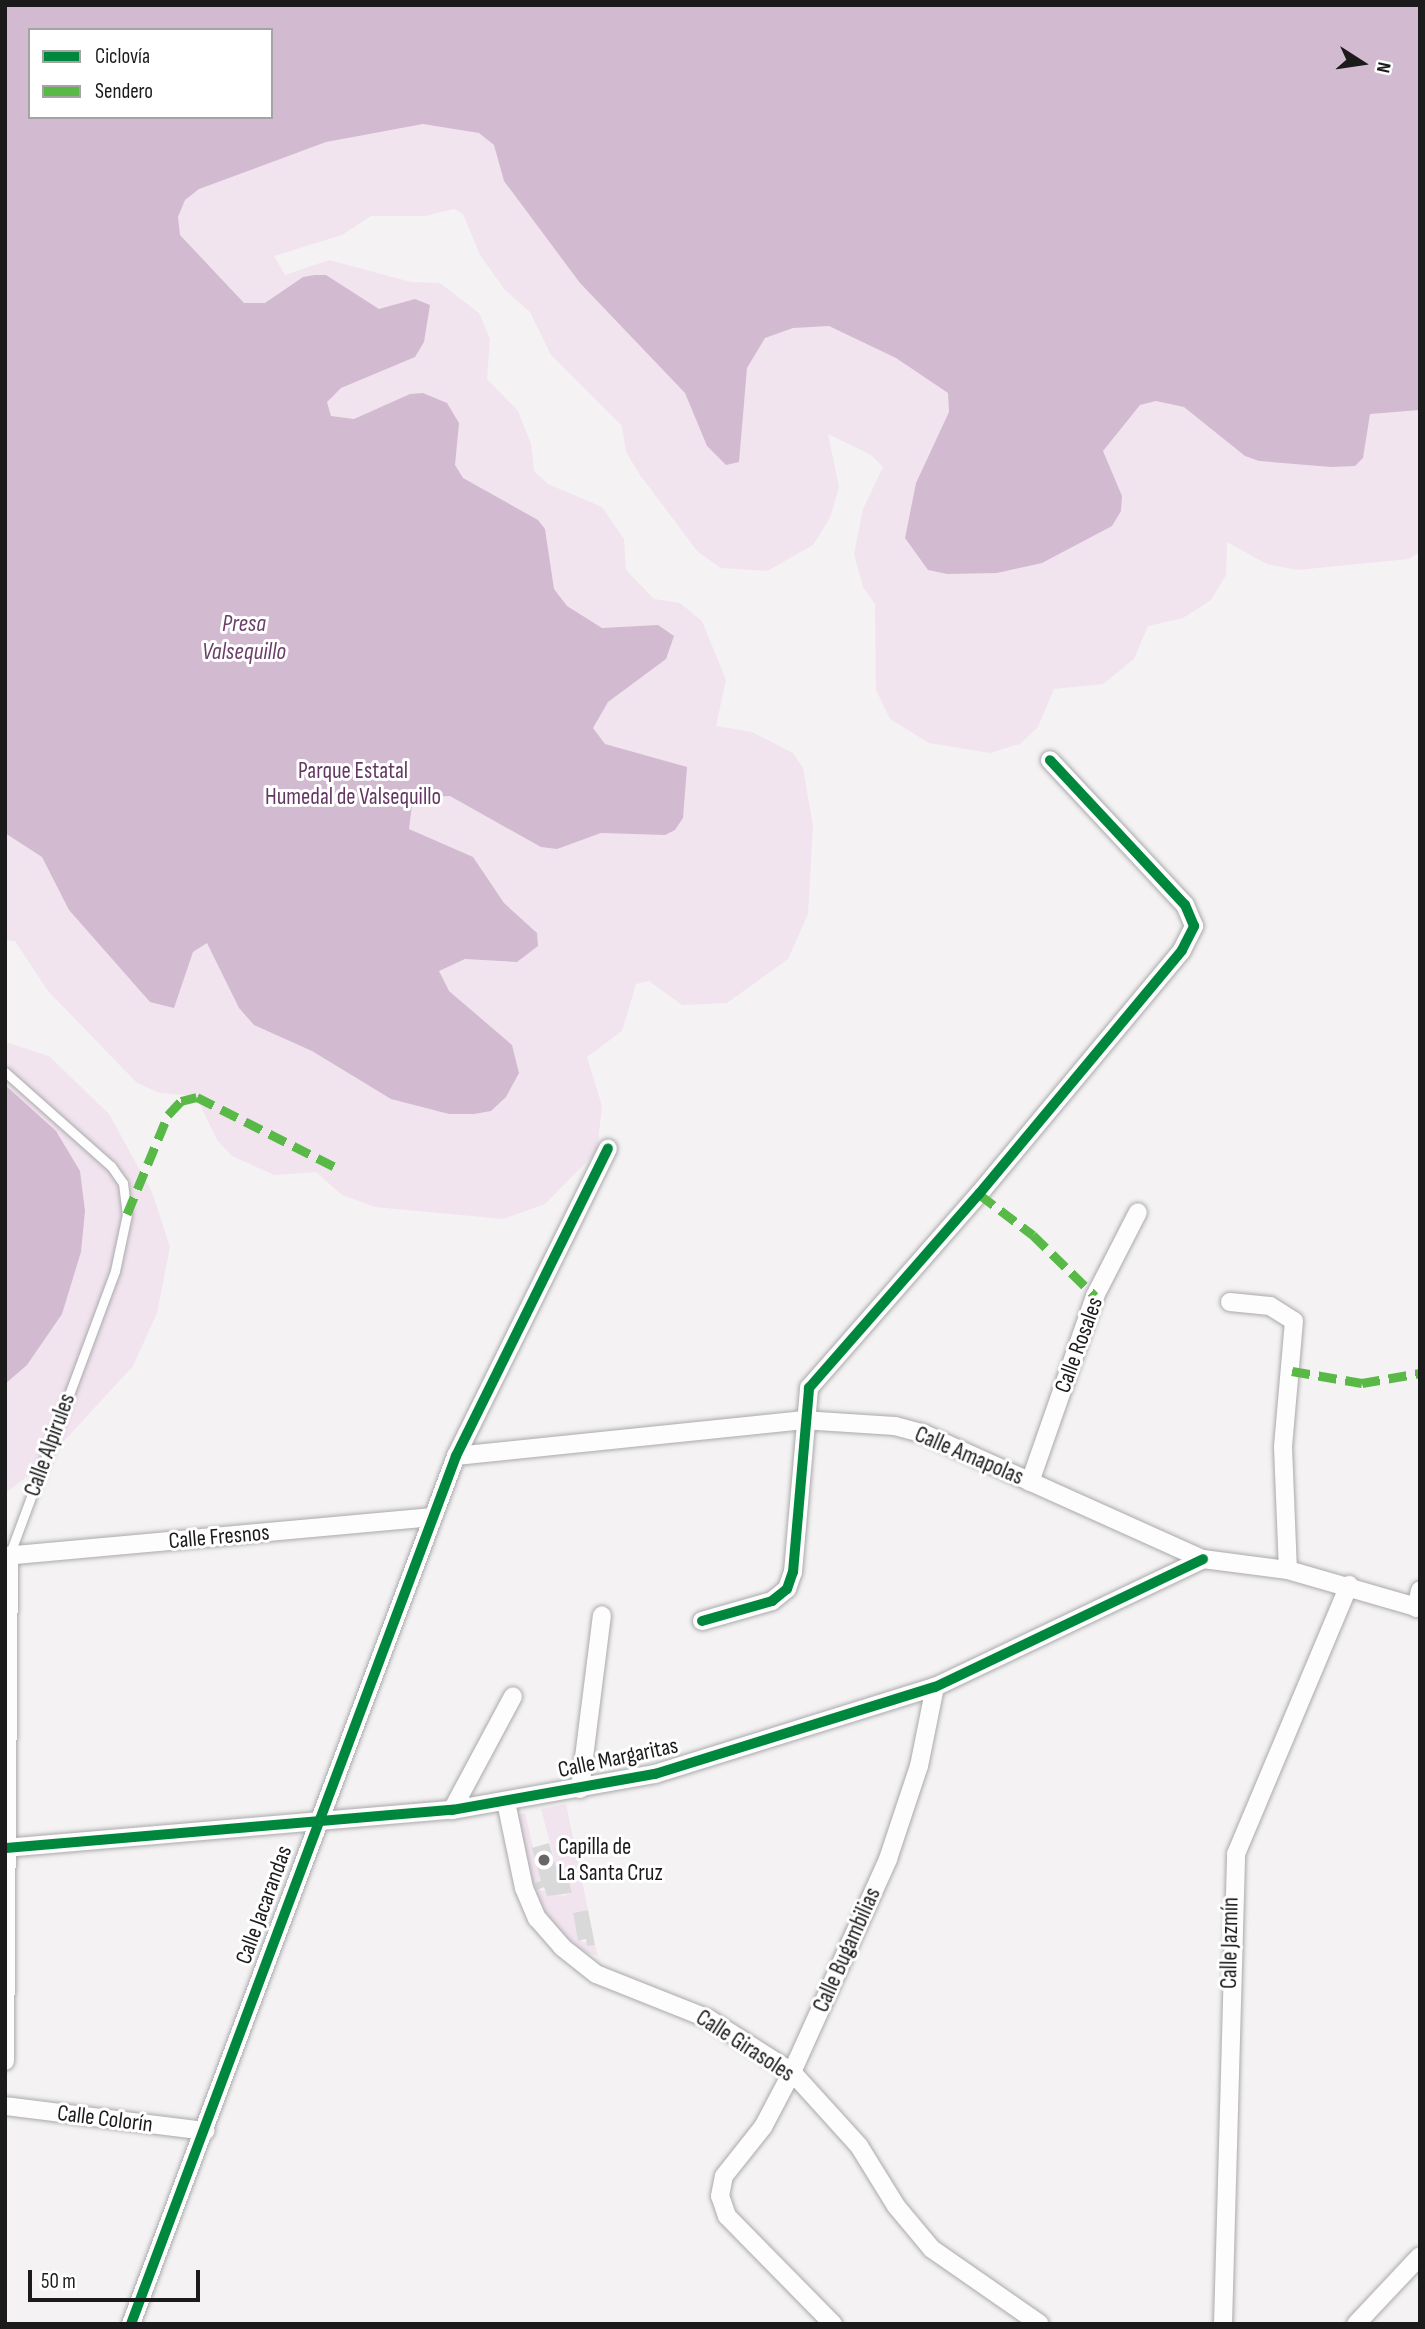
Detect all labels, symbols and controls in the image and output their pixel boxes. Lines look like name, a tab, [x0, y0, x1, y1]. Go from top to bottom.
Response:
legend	[28, 28, 273, 119]
north arrow	[1327, 28, 1397, 98]
text: Ciclovía	[95, 44, 150, 69]
text: N	[1371, 60, 1395, 75]
text: Sendero	[95, 79, 153, 104]
water label: Presa Valsequillo	[202, 610, 286, 666]
park label: Parque Estatal Humedal de Valsequillo	[265, 757, 441, 811]
street label: Calle Rosales	[1049, 1293, 1109, 1397]
street label: Calle Alpirules	[19, 1390, 81, 1500]
street label: Calle Amapolas	[910, 1421, 1028, 1491]
street label: Calle Fresnos	[167, 1519, 271, 1555]
street label: Calle Margaritas	[555, 1732, 681, 1784]
place label: Capilla de La Santa Cruz	[558, 1833, 663, 1887]
street label: Calle Jacarandas	[230, 1842, 298, 1968]
marker: Capilla de La Santa Cruz	[536, 1852, 552, 1868]
street label: Calle Bugambilias	[807, 1883, 887, 2017]
street label: Calle Jazmín	[1215, 1897, 1245, 1989]
street label: Calle Girasoles	[691, 2004, 799, 2088]
street label: Calle Colorín	[56, 2099, 154, 2139]
scale bar	[32, 2256, 203, 2300]
text: 50 m	[41, 2269, 76, 2294]

